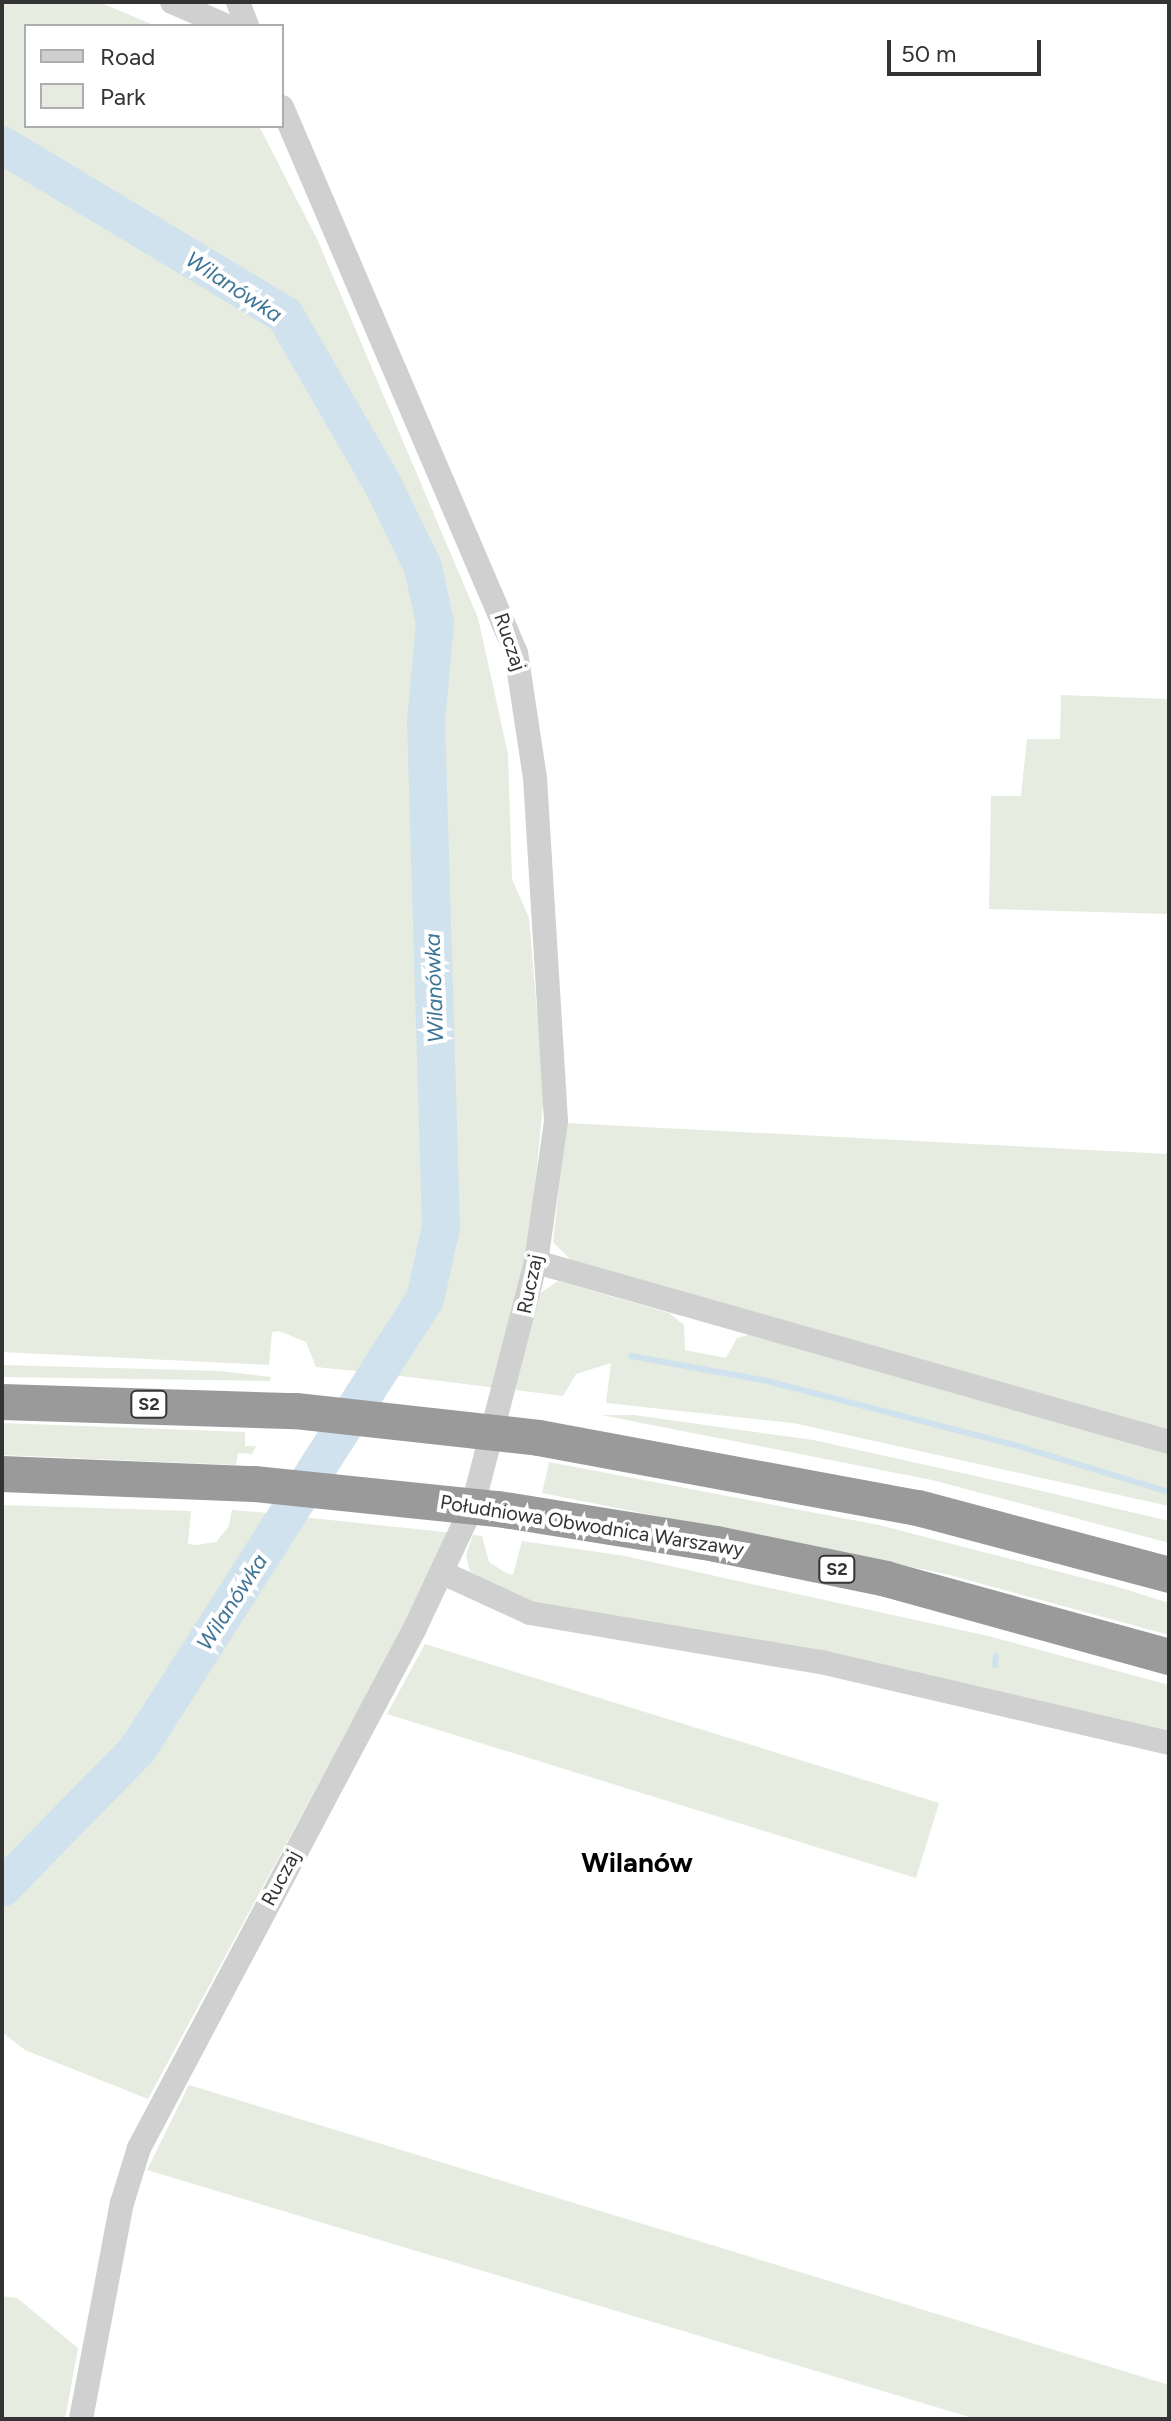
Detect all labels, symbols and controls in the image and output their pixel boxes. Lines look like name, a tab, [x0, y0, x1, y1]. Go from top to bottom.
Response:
legend	[24, 24, 284, 128]
scale bar	[891, 24, 1045, 74]
text: 50 m	[901, 39, 957, 68]
text: Road	[100, 42, 155, 71]
text: Park	[100, 82, 146, 111]
water label: Wilanówka	[181, 246, 287, 328]
street label: Ruczaj	[489, 610, 531, 674]
water label: Wilanówka	[419, 933, 449, 1043]
street label: Ruczaj	[512, 1252, 548, 1316]
road number: S2	[129, 1390, 169, 1418]
street label: Południowa Obwodnica Warszawy	[438, 1490, 746, 1562]
water label: Wilanówka	[191, 1549, 273, 1655]
road number: S2	[817, 1555, 857, 1583]
district label: Wilanów	[581, 1845, 693, 1879]
street label: Ruczaj	[256, 1846, 306, 1910]

